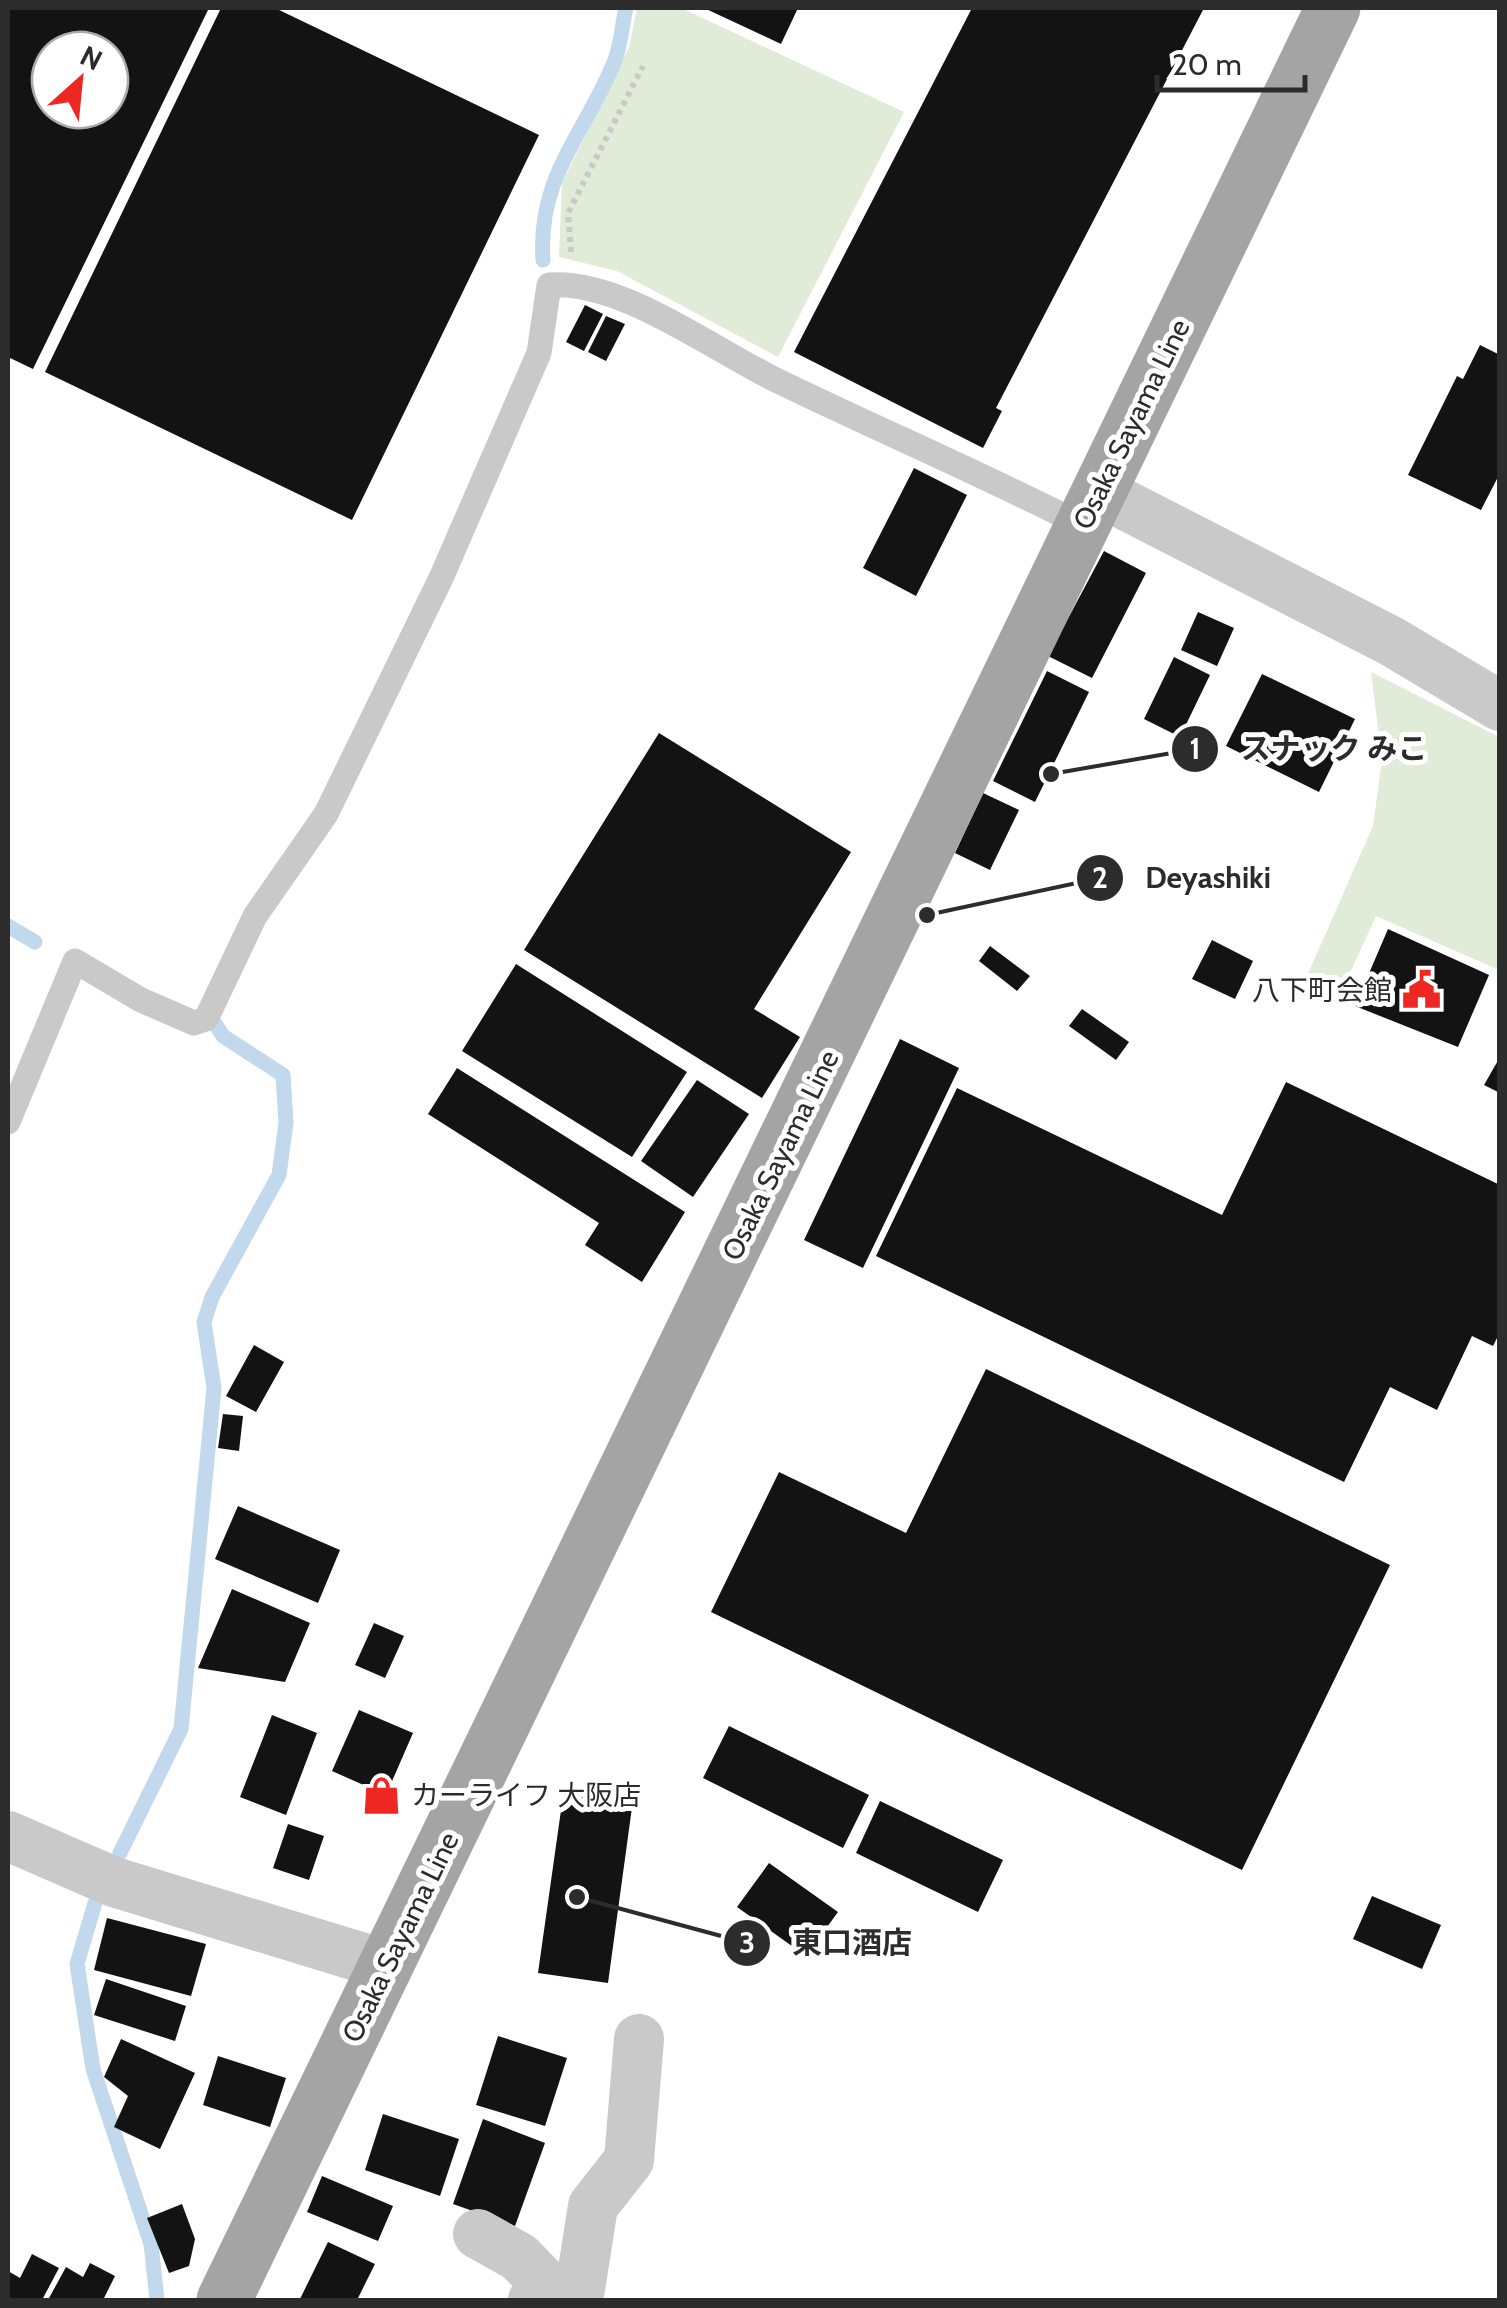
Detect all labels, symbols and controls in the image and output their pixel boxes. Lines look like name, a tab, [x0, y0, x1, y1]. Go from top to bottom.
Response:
north arrow	[30, 30, 130, 130]
scale bar	[1157, 30, 1304, 92]
text: N	[75, 38, 108, 77]
text: 20 m	[1172, 46, 1242, 83]
street label: Osaka Sayama Line	[1065, 313, 1197, 535]
callout: スナック みこ	[1170, 719, 1447, 779]
text: 1	[1189, 730, 1201, 767]
text: スナック みこ	[1241, 730, 1427, 767]
callout: Deyashiki	[1075, 848, 1291, 908]
text: 2	[1092, 859, 1108, 896]
text: Deyashiki	[1145, 859, 1271, 896]
public building icon: 八下町会館	[1401, 969, 1443, 1011]
place label: 八下町会館	[1252, 973, 1392, 1007]
street label: Osaka Sayama Line	[714, 1044, 846, 1266]
shop icon: カーライフ 大阪店	[360, 1774, 402, 1816]
place label: カーライフ 大阪店	[411, 1778, 641, 1812]
street label: Osaka Sayama Line	[334, 1826, 466, 2048]
callout: 東口酒店	[722, 1913, 932, 1973]
text: 3	[739, 1924, 755, 1961]
text: 東口酒店	[792, 1924, 912, 1961]

